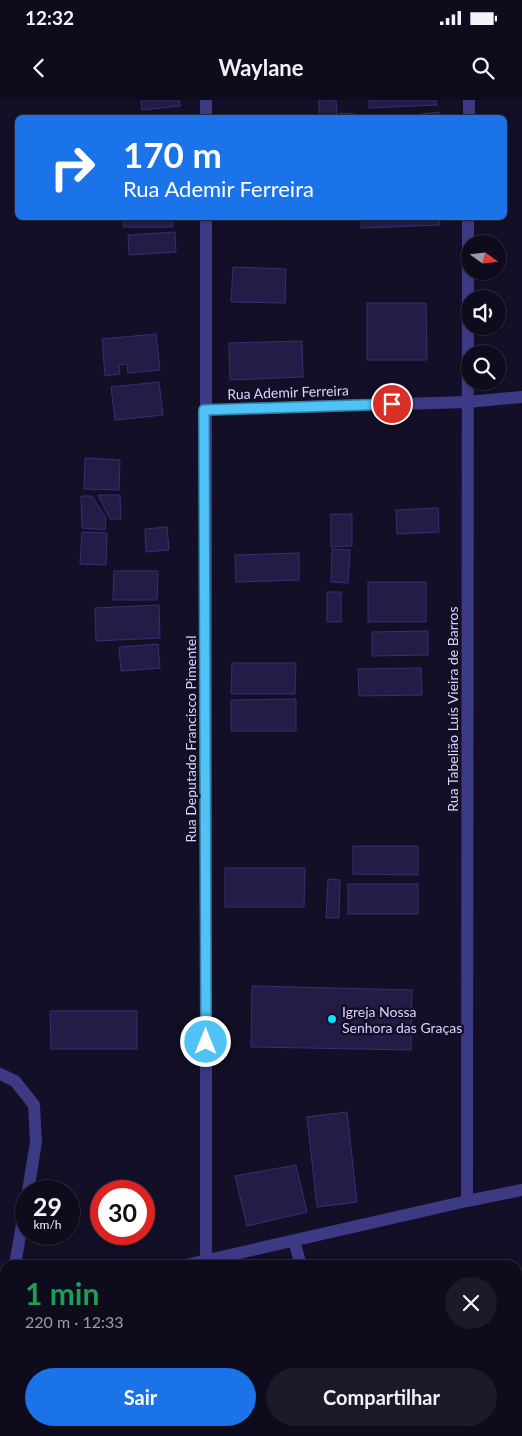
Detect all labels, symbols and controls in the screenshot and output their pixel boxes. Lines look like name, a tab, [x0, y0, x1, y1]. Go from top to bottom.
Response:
text: 12:32	[25, 6, 74, 29]
icon: back	[25, 54, 53, 82]
text: Waylane	[218, 54, 304, 81]
icon: search	[469, 54, 497, 82]
text: 170 m	[123, 133, 222, 175]
icon: right	[40, 135, 105, 200]
text: Rua Ademir Ferreira	[123, 175, 314, 202]
north arrow	[461, 235, 506, 280]
map controls	[461, 235, 506, 390]
button: sound	[461, 290, 506, 335]
button: search	[461, 345, 506, 390]
street label: Rua Ademir Ferreira	[227, 381, 349, 403]
pin	[371, 383, 413, 425]
icon: arrive	[378, 390, 406, 418]
street label: Rua Tabelião Luís Vieira de Barros	[444, 606, 461, 812]
street label: Rua Deputado Francisco Pimentel	[182, 635, 199, 843]
place label: Igreja Nossa Senhora das Graças	[342, 1003, 462, 1036]
marker: Igreja Nossa Senhora das Graças	[326, 1013, 338, 1025]
position arrow	[179, 1015, 231, 1067]
speed limit sign: 30	[90, 1180, 155, 1245]
text: 29	[33, 1191, 62, 1221]
text: km/h	[33, 1217, 62, 1232]
text: 1 min	[25, 1275, 99, 1311]
button: close	[445, 1277, 497, 1329]
text: 220 m · 12:33	[25, 1312, 124, 1331]
button: Sair	[25, 1368, 256, 1426]
button: Compartilhar	[266, 1368, 497, 1426]

